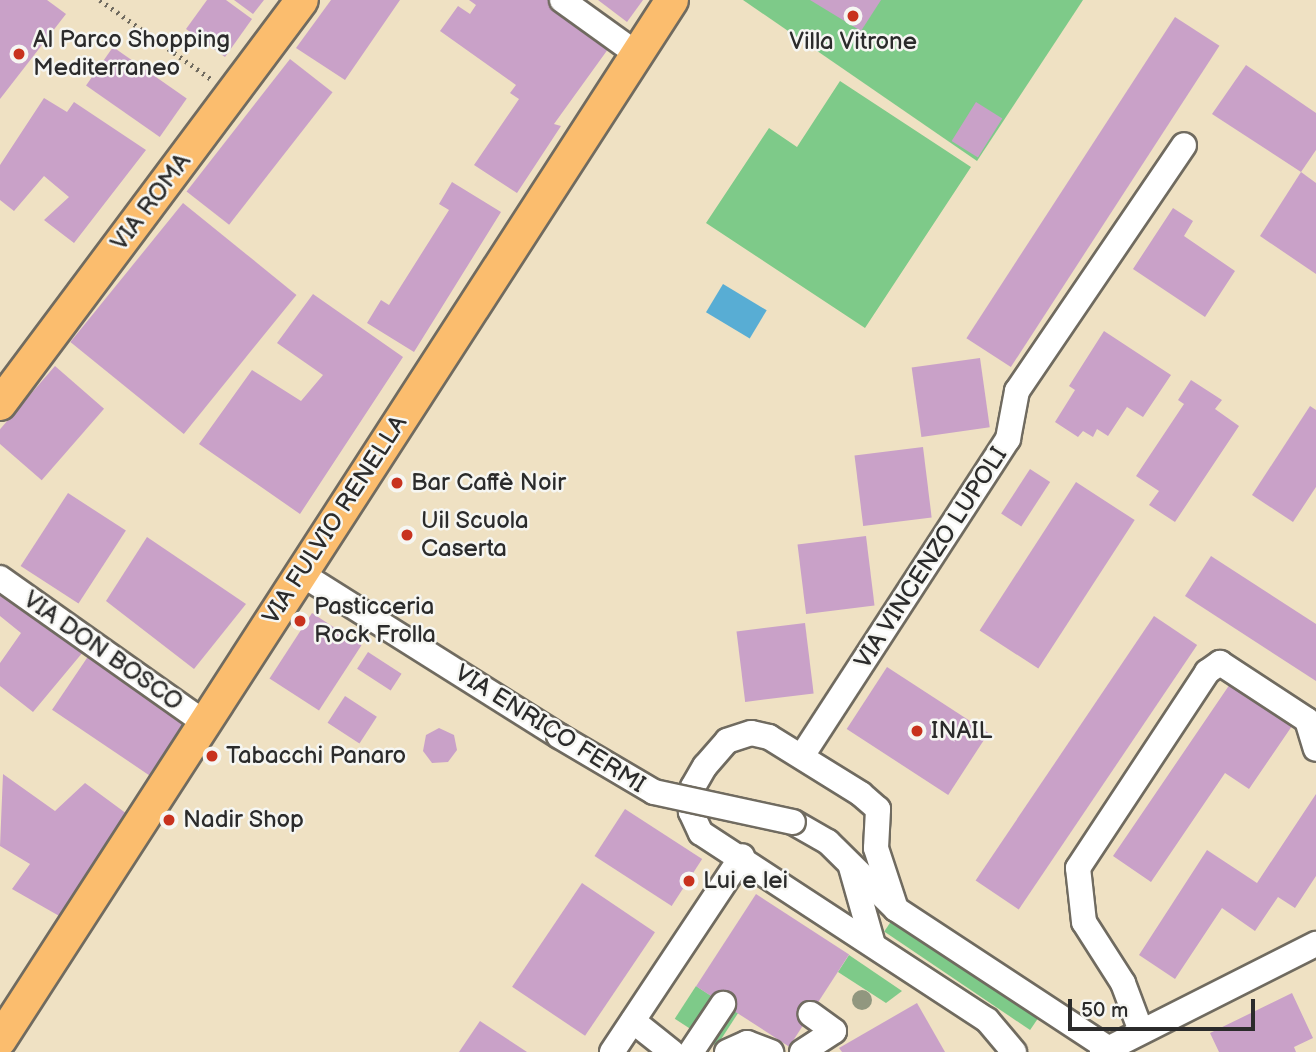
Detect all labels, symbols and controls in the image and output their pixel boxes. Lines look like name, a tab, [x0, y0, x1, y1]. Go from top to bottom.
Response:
marker: Villa Vitrone	[845, 8, 861, 24]
place label: Al Parco Shopping Mediterraneo	[33, 26, 231, 82]
place label: Villa Vitrone	[789, 28, 917, 56]
marker: Al Parco Shopping Mediterraneo	[11, 46, 27, 62]
street label: VIA ROMA	[105, 148, 197, 256]
street label: VIA FULVIO RENELLA	[257, 410, 413, 630]
street label: VIA VINCENZO LUPOLI	[848, 442, 1014, 674]
place label: Bar Caffè Noir	[411, 469, 566, 497]
marker: Bar Caffè Noir	[389, 475, 405, 491]
place label: Uil Scuola Caserta	[421, 507, 529, 563]
marker: Uil Scuola Caserta	[399, 527, 415, 543]
street label: VIA DON BOSCO	[18, 585, 188, 717]
place label: Pasticceria Rock Frolla	[314, 593, 436, 649]
marker: Pasticceria Rock Frolla	[292, 613, 308, 629]
street label: VIA ENRICO FERMI	[450, 659, 650, 799]
place label: INAIL	[931, 717, 992, 745]
marker: INAIL	[909, 723, 925, 739]
place label: Tabacchi Panaro	[226, 742, 406, 770]
marker: Tabacchi Panaro	[204, 748, 220, 764]
place label: Nadir Shop	[183, 806, 304, 834]
marker: Nadir Shop	[161, 812, 177, 828]
place label: Lui e lei	[703, 867, 788, 895]
marker: Lui e lei	[681, 873, 697, 889]
scale bar	[1071, 986, 1258, 1030]
text: 50 m	[1081, 998, 1128, 1023]

